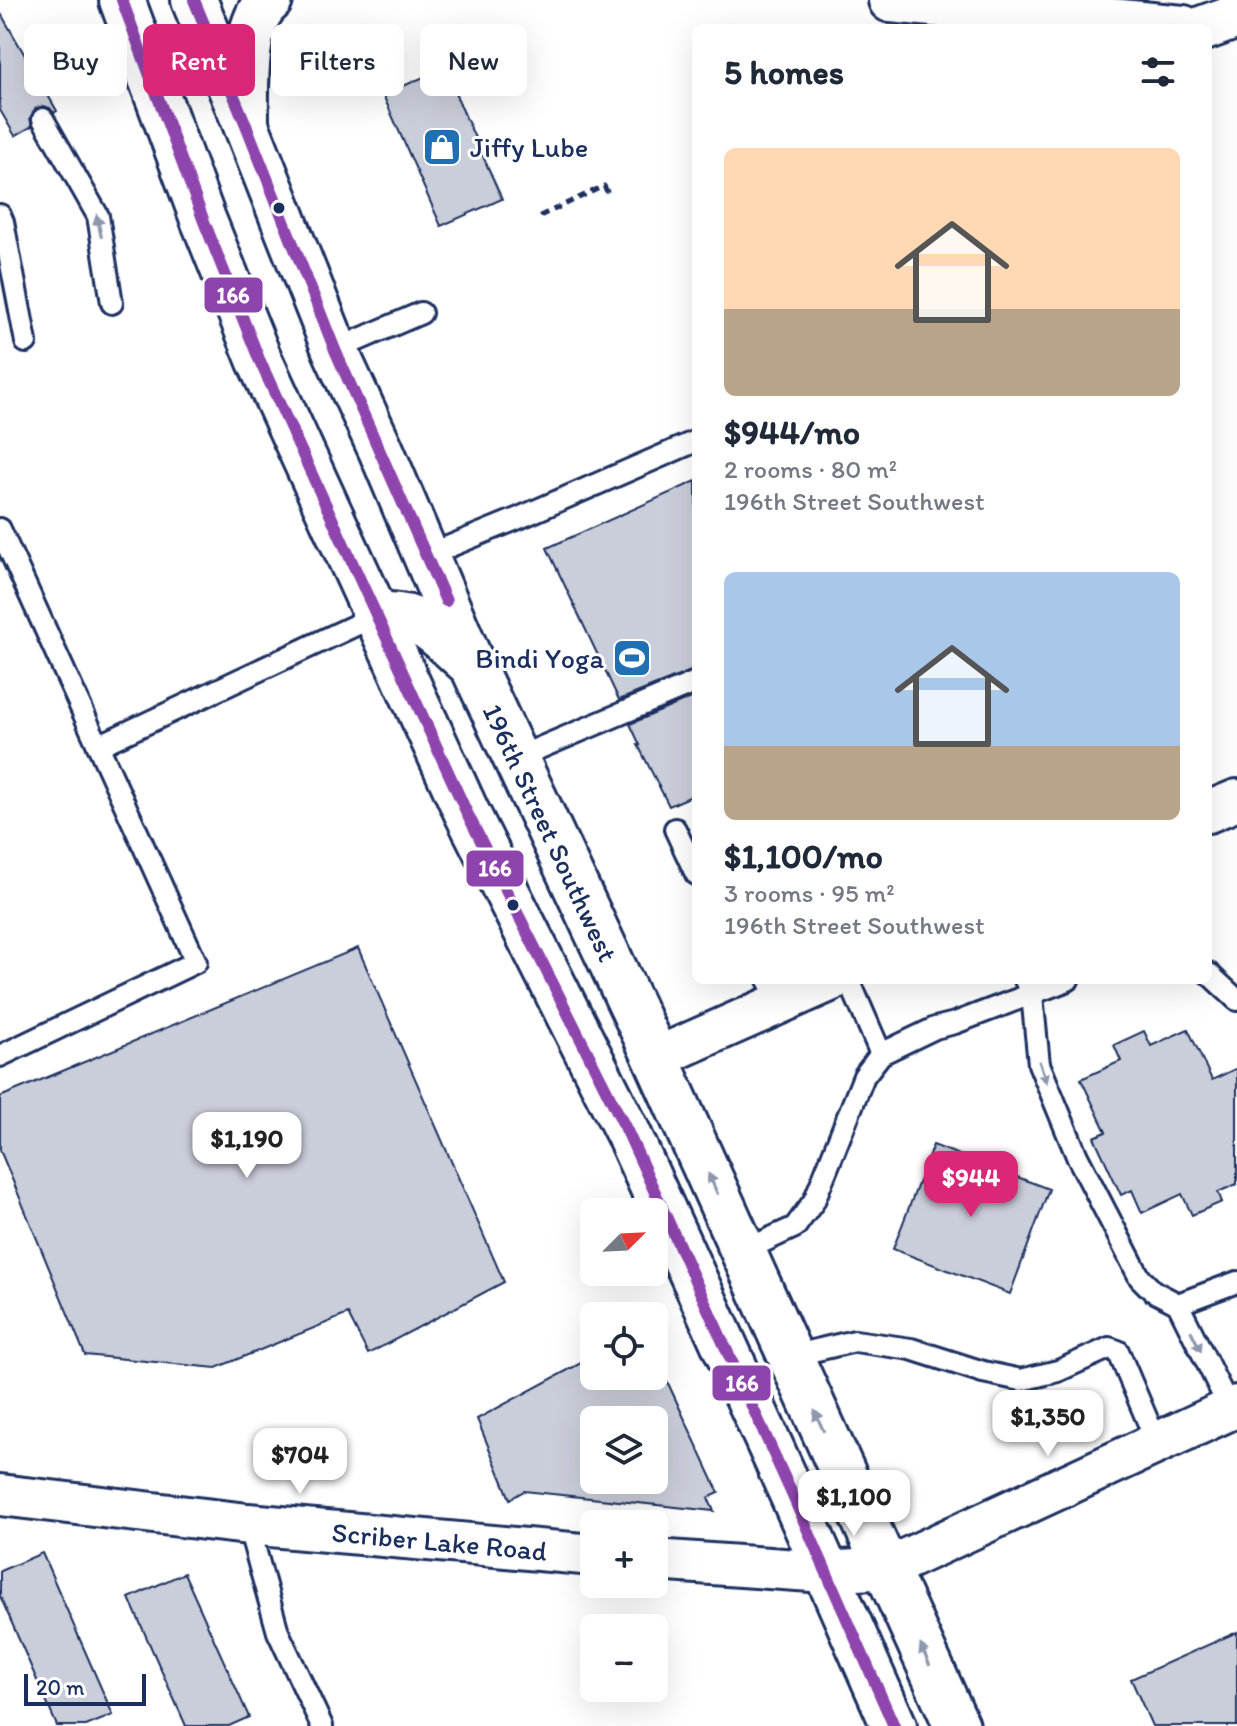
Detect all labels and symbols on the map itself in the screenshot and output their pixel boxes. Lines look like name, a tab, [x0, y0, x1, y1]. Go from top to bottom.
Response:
shop icon: Jiffy Lube	[421, 126, 463, 168]
place label: Jiffy Lube	[470, 130, 588, 164]
unlabelled marker	[271, 200, 287, 216]
one-way arrow	[92, 214, 105, 239]
line badge: 166	[203, 276, 264, 314]
text: 166	[216, 282, 250, 309]
sports icon: Bindi Yoga	[611, 637, 653, 679]
place label: Bindi Yoga	[475, 641, 604, 675]
street label: 196th Street Southwest	[476, 698, 626, 967]
line badge: 166	[465, 849, 525, 888]
text: 166	[478, 855, 512, 882]
unlabelled marker	[505, 897, 521, 913]
one-way arrow	[1037, 1060, 1049, 1084]
pin: $1,190	[182, 1112, 312, 1180]
pin: $944	[924, 1151, 1018, 1219]
one-way arrow	[706, 1172, 720, 1195]
north arrow	[580, 1198, 668, 1286]
one-way arrow	[1189, 1329, 1203, 1352]
line badge: 166	[711, 1364, 772, 1402]
text: 166	[725, 1370, 759, 1397]
pin: $1,350	[983, 1390, 1113, 1458]
one-way arrow	[813, 1409, 826, 1433]
pin: $704	[253, 1428, 347, 1496]
pin: $1,100	[789, 1470, 919, 1538]
street label: Scriber Lake Road	[330, 1515, 549, 1568]
one-way arrow	[918, 1643, 932, 1667]
scale bar	[24, 1670, 146, 1706]

